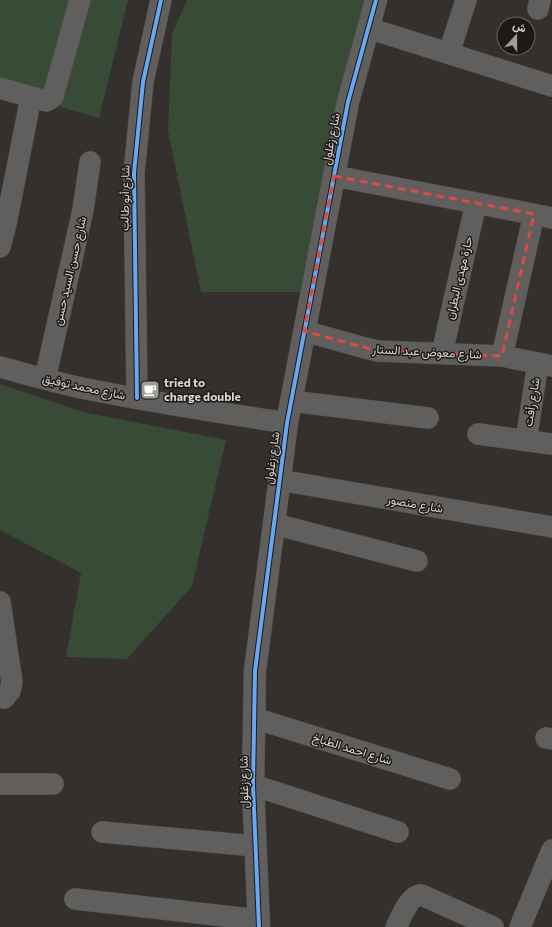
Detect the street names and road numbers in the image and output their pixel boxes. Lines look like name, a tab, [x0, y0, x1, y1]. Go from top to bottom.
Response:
street label: شارع زغلول	[318, 112, 345, 167]
street label: شارع أبو طالب	[116, 165, 135, 231]
street label: شارع حسن السيد حسن	[50, 215, 91, 327]
street label: حارة مهدى البطران	[442, 235, 476, 321]
street label: شارع معوض عبد الستار	[371, 341, 482, 364]
street label: شارع محمد توفيق	[41, 370, 127, 405]
street label: شارع رأفت	[520, 376, 545, 428]
street label: شارع زغلول	[260, 431, 285, 485]
street label: شارع منصور	[385, 491, 444, 518]
street label: شارع احمد الطباخ	[310, 729, 394, 770]
street label: شارع زغلول	[236, 755, 253, 808]

